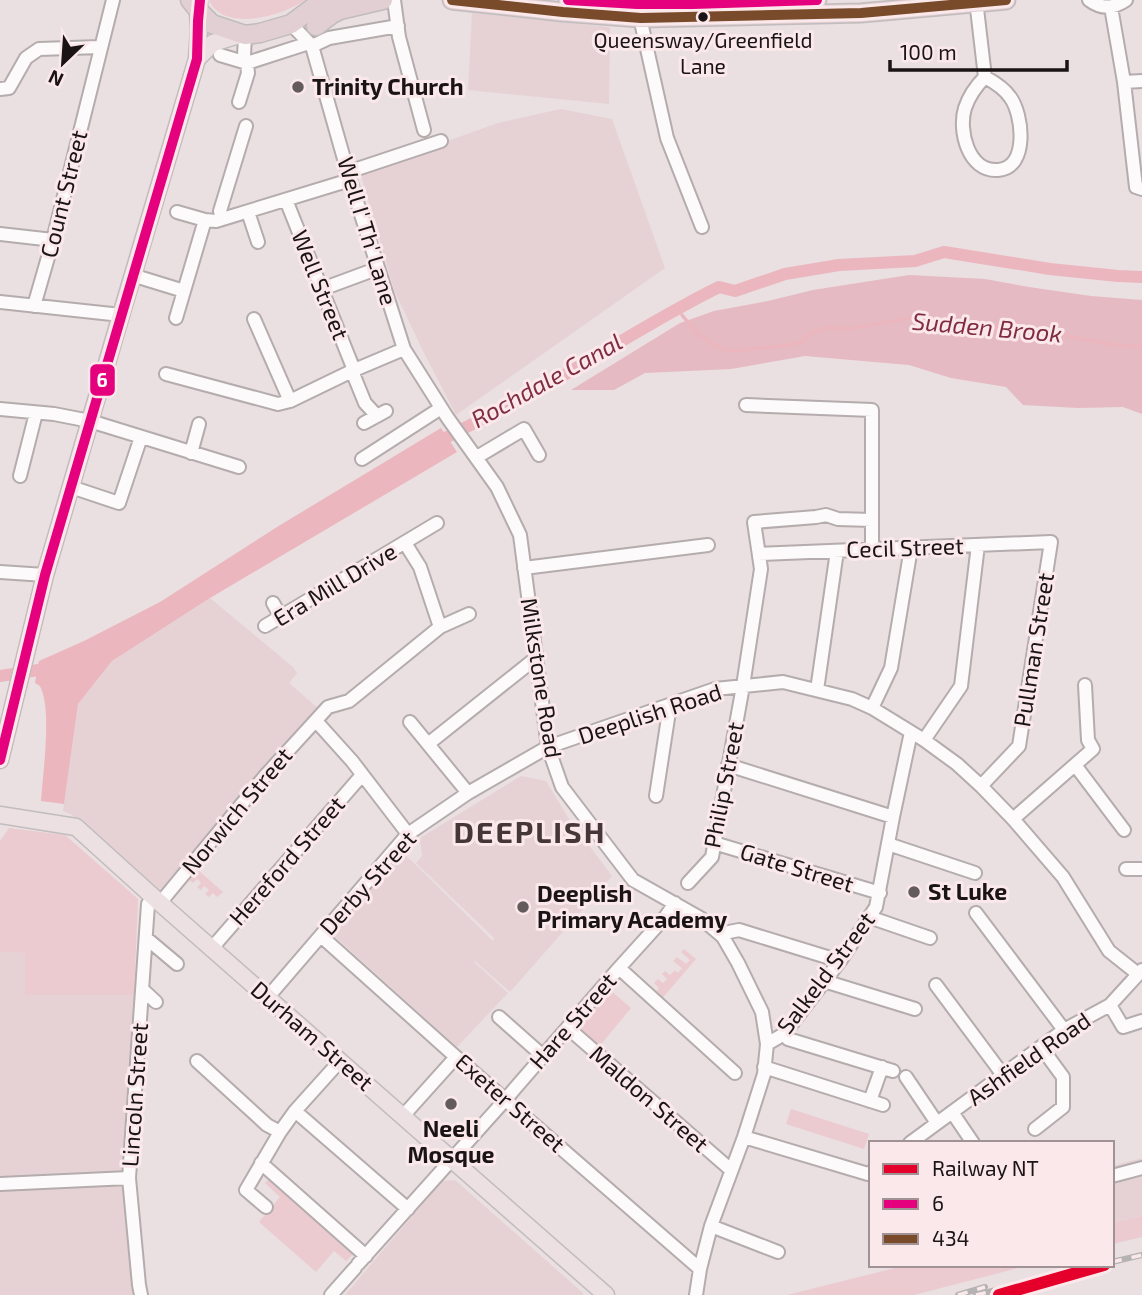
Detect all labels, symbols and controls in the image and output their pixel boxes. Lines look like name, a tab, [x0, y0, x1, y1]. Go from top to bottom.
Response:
marker: Queensway/Greenfield Lane	[696, 10, 710, 24]
place label: Queensway/Greenfield Lane	[593, 27, 813, 78]
north arrow	[28, 28, 98, 98]
scale bar	[890, 28, 1067, 72]
text: 100 m	[900, 39, 957, 64]
text: N	[45, 66, 67, 92]
place label: Trinity Church	[312, 72, 464, 100]
marker: Trinity Church	[290, 79, 306, 95]
street label: Count Street	[34, 127, 92, 260]
street label: Well I' Th' Lane	[332, 153, 404, 308]
street label: Well Street	[286, 226, 356, 344]
water label: Sudden Brook	[911, 306, 1063, 348]
water label: Rochdale Canal	[466, 326, 627, 433]
line badge: 6	[89, 363, 116, 397]
text: 6	[96, 368, 108, 391]
street label: Cecil Street	[846, 531, 965, 563]
street label: Era Mill Drive	[268, 536, 401, 632]
street label: Pullman Street	[1007, 571, 1059, 729]
street label: Milkstone Road	[516, 596, 568, 760]
street label: Deeplish Road	[575, 677, 725, 749]
street label: Philip Street	[697, 719, 749, 850]
street label: Norwich Street	[175, 741, 298, 879]
street label: Hereford Street	[223, 790, 350, 931]
district label: DEEPLISH	[454, 813, 606, 849]
street label: Derby Street	[313, 824, 421, 940]
street label: Gate Street	[737, 837, 858, 898]
place label: St Luke	[928, 877, 1007, 905]
place label: Deeplish Primary Academy	[537, 879, 727, 933]
marker: St Luke	[906, 884, 922, 900]
marker: Deeplish Primary Academy	[515, 899, 531, 915]
street label: Salkeld Street	[770, 906, 880, 1039]
street label: Hare Street	[523, 966, 622, 1074]
street label: Durham Street	[246, 975, 380, 1096]
street label: Ashfield Road	[962, 1005, 1095, 1111]
street label: Lincoln Street	[115, 1022, 153, 1168]
street label: Maldon Street	[585, 1039, 715, 1158]
street label: Exeter Street	[450, 1047, 571, 1158]
marker: Neeli Mosque	[443, 1096, 459, 1112]
place label: Neeli Mosque	[407, 1114, 495, 1168]
legend	[869, 1141, 1114, 1267]
text: Railway NT	[932, 1155, 1039, 1180]
text: 6	[932, 1190, 944, 1215]
text: 434	[932, 1225, 970, 1250]

